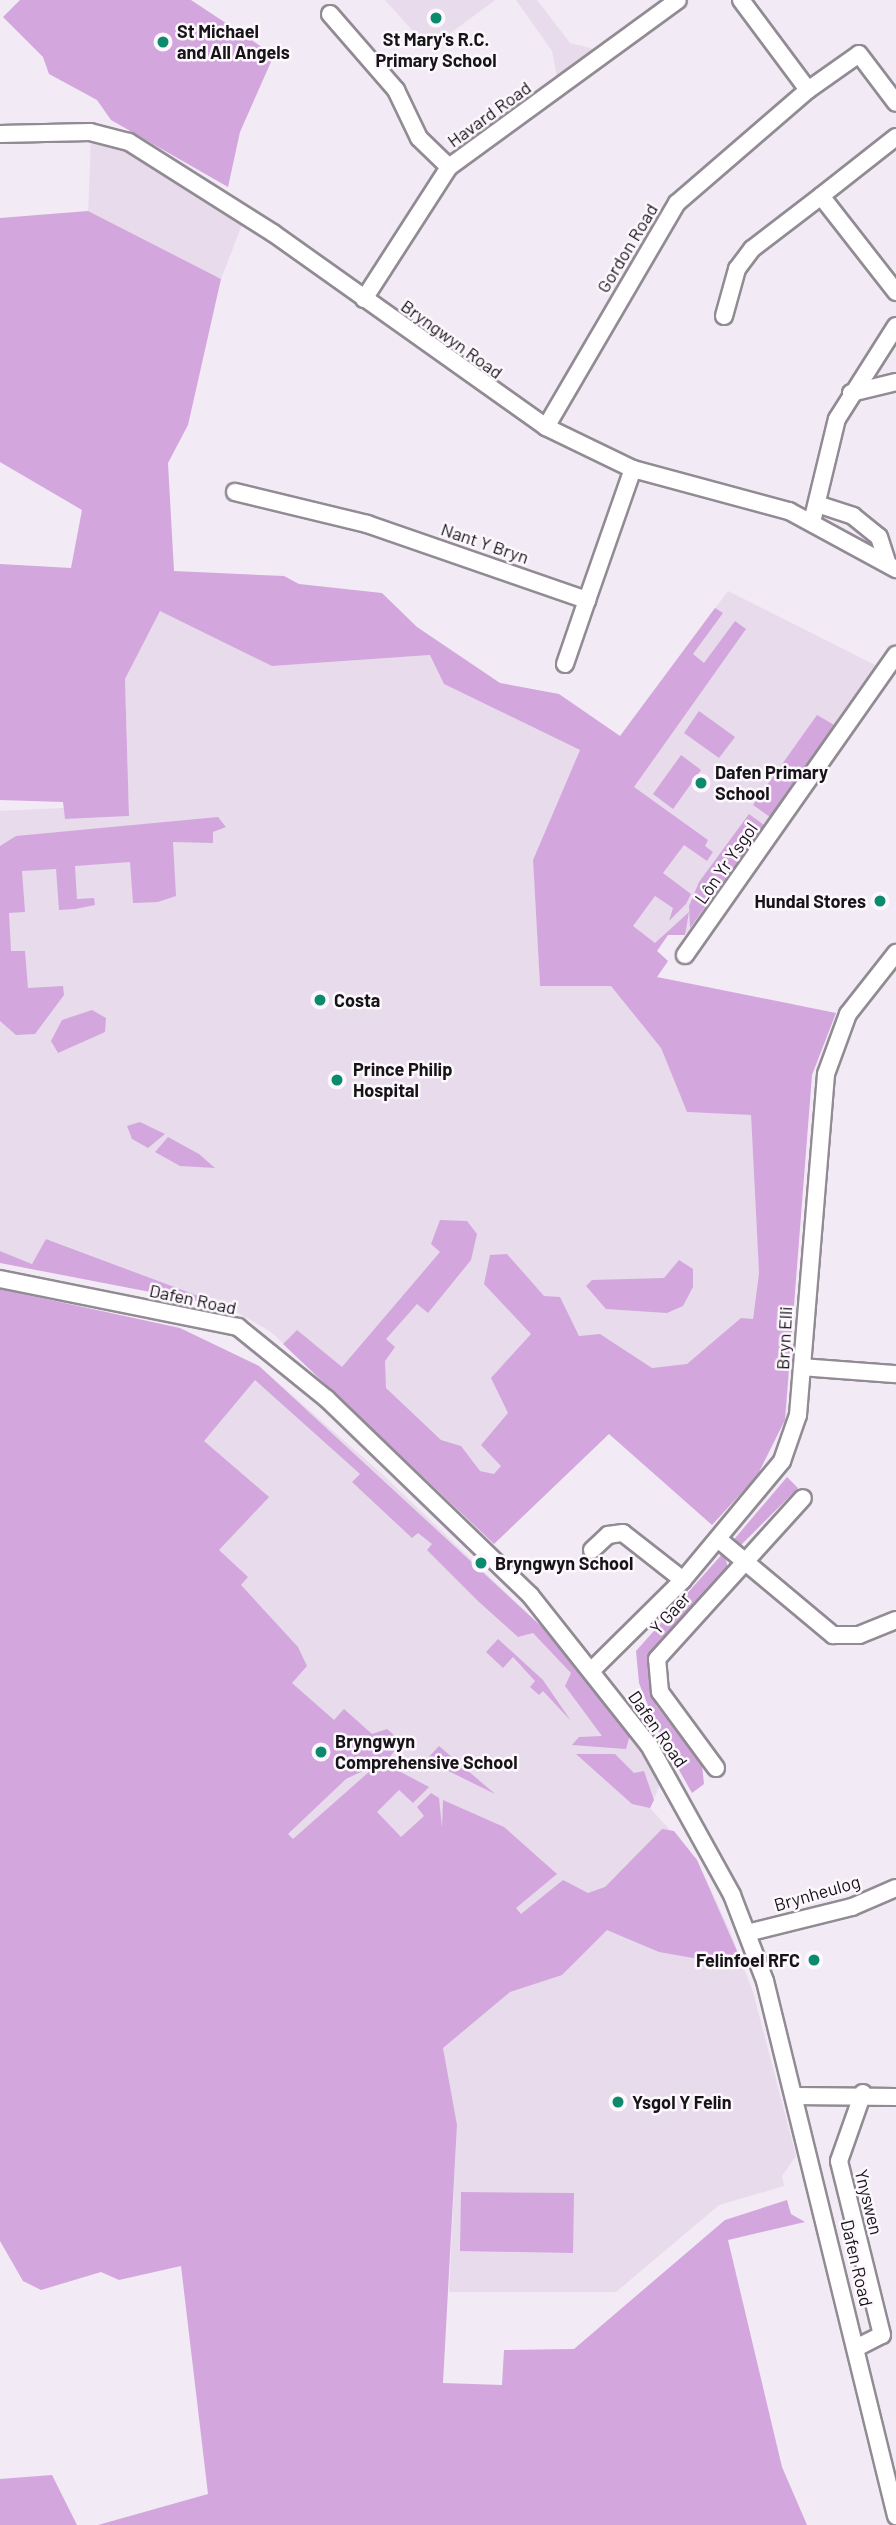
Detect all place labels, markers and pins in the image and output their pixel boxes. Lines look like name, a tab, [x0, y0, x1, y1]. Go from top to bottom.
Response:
marker: St Mary's R.C. Primary School	[428, 10, 444, 26]
place label: St Michael and All Angels	[177, 21, 290, 64]
place label: St Mary's R.C. Primary School	[375, 29, 497, 72]
marker: St Michael and All Angels	[155, 34, 171, 50]
place label: Dafen Primary School	[715, 762, 828, 804]
marker: Dafen Primary School	[693, 775, 709, 791]
place label: Hundal Stores	[755, 890, 866, 912]
marker: Hundal Stores	[872, 893, 888, 909]
place label: Costa	[334, 989, 380, 1011]
marker: Costa	[312, 992, 328, 1008]
place label: Prince Philip Hospital	[353, 1059, 452, 1102]
marker: Prince Philip Hospital	[327, 1070, 347, 1090]
place label: Bryngwyn School	[495, 1552, 633, 1574]
marker: Bryngwyn School	[473, 1555, 489, 1571]
place label: Bryngwyn Comprehensive School	[335, 1731, 518, 1774]
marker: Bryngwyn Comprehensive School	[313, 1744, 329, 1760]
place label: Felinfoel RFC	[696, 1949, 800, 1971]
marker: Felinfoel RFC	[806, 1952, 822, 1968]
place label: Ysgol Y Felin	[632, 2091, 732, 2113]
marker: Ysgol Y Felin	[610, 2094, 626, 2110]

